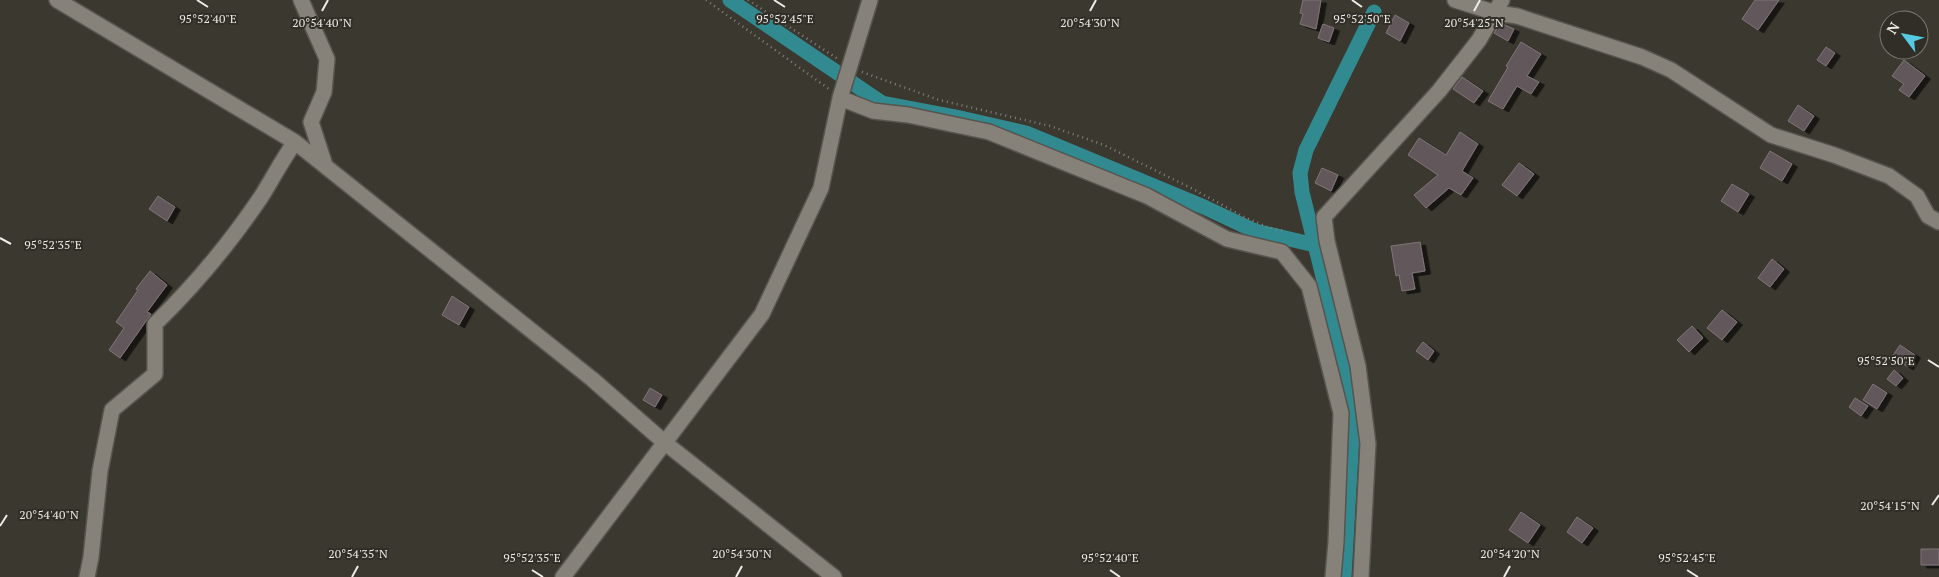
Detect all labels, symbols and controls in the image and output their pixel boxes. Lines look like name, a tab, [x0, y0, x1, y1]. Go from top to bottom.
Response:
north arrow	[1879, 10, 1929, 60]
text: 95°52'40"E	[179, 11, 237, 26]
text: 95°52'45"E	[756, 11, 814, 26]
text: 95°52'50"E	[1333, 11, 1391, 26]
text: 20°54'40"N	[292, 15, 352, 30]
text: 20°54'30"N	[1060, 15, 1120, 30]
text: 20°54'25"N	[1444, 15, 1504, 30]
text: N	[1882, 18, 1904, 37]
text: 95°52'35"E	[24, 237, 82, 252]
text: 95°52'50"E	[1857, 353, 1915, 368]
text: 20°54'15"N	[1860, 498, 1920, 513]
text: 20°54'40"N	[19, 507, 79, 522]
text: 20°54'35"N	[328, 546, 388, 561]
text: 20°54'30"N	[712, 546, 772, 561]
text: 20°54'20"N	[1480, 546, 1540, 561]
text: 95°52'35"E	[503, 550, 561, 565]
text: 95°52'40"E	[1081, 550, 1139, 565]
text: 95°52'45"E	[1658, 550, 1716, 565]

